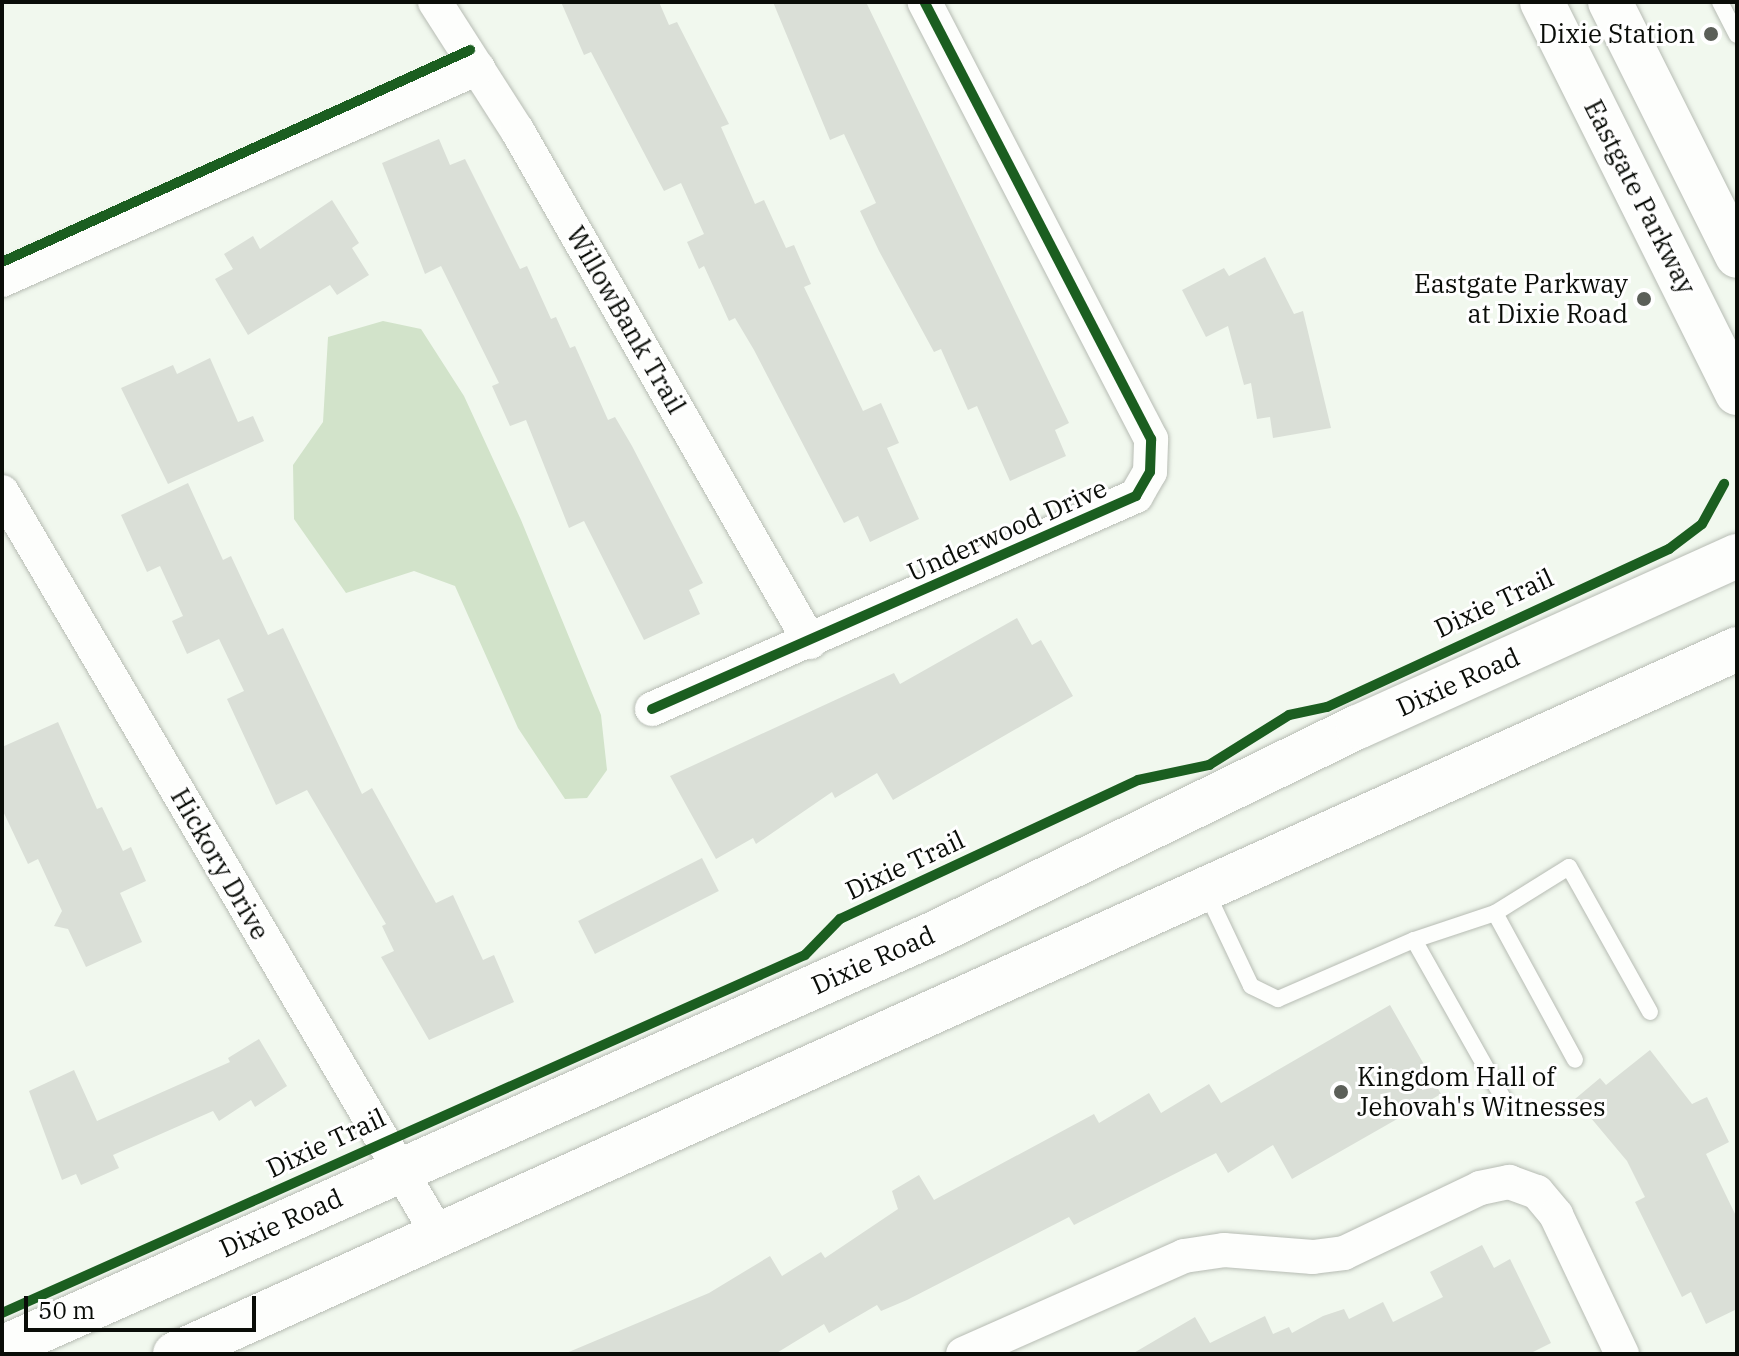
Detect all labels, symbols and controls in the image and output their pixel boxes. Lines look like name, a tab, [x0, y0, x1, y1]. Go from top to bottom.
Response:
place label: Dixie Station	[1539, 18, 1695, 50]
marker: Dixie Station	[1702, 25, 1720, 43]
street label: Eastgate Parkway	[1578, 95, 1702, 299]
street label: WillowBank Trail	[560, 221, 692, 419]
place label: Eastgate Parkway at Dixie Road	[1414, 268, 1628, 330]
marker: Eastgate Parkway at Dixie Road	[1635, 290, 1653, 308]
street label: Underwood Drive	[902, 472, 1112, 588]
street label: Dixie Trail	[1430, 562, 1558, 644]
street label: Dixie Road	[1392, 641, 1524, 723]
street label: Hickory Drive	[164, 783, 276, 945]
street label: Dixie Trail	[841, 824, 969, 906]
street label: Dixie Road	[807, 919, 939, 1001]
place label: Kingdom Hall of Jehovah's Witnesses	[1357, 1061, 1606, 1122]
marker: Kingdom Hall of Jehovah's Witnesses	[1332, 1083, 1350, 1101]
street label: Dixie Trail	[262, 1102, 390, 1184]
street label: Dixie Road	[215, 1182, 347, 1264]
scale bar	[28, 1280, 260, 1330]
text: 50 m	[38, 1294, 95, 1326]

